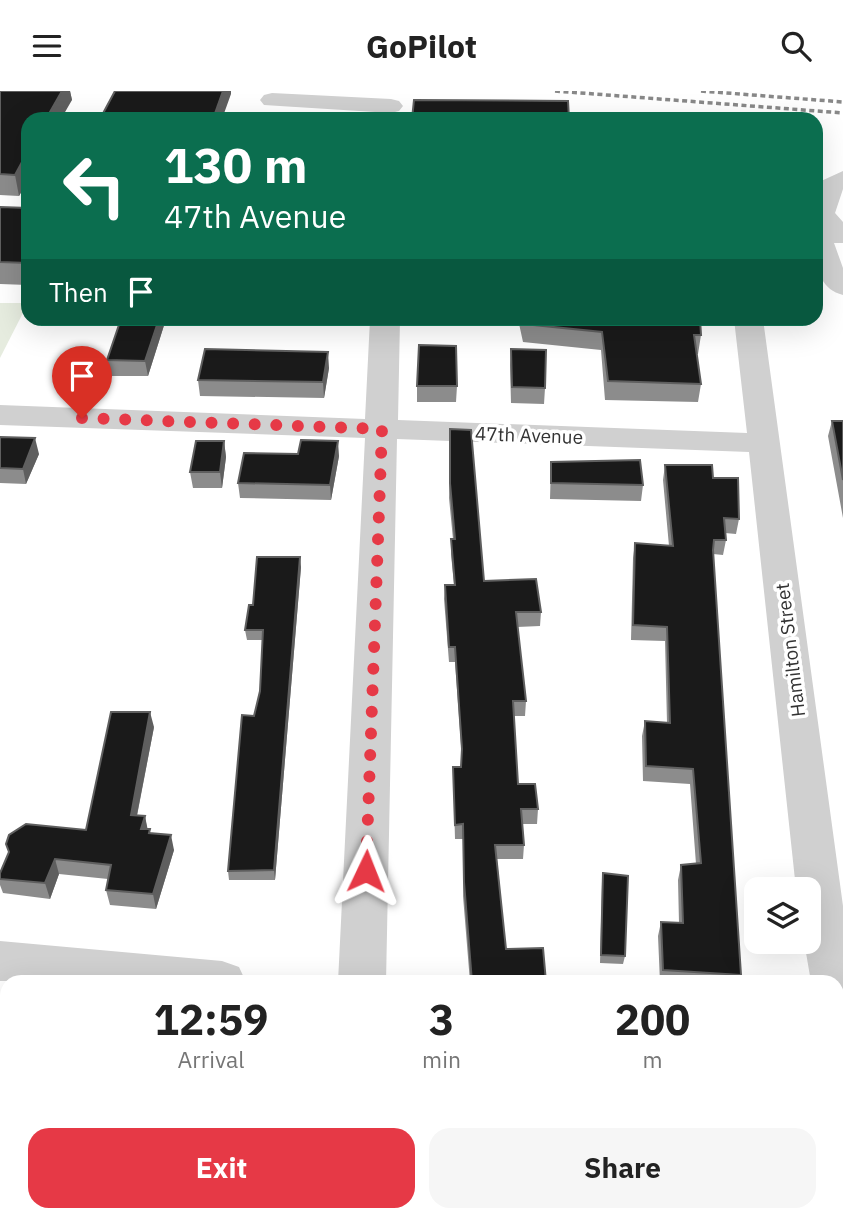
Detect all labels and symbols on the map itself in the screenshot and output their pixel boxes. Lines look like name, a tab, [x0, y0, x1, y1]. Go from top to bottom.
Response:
pin	[52, 346, 112, 418]
street label: 47th Avenue	[475, 421, 583, 449]
street label: Hamilton Street	[770, 582, 810, 718]
position arrow	[329, 834, 403, 908]

